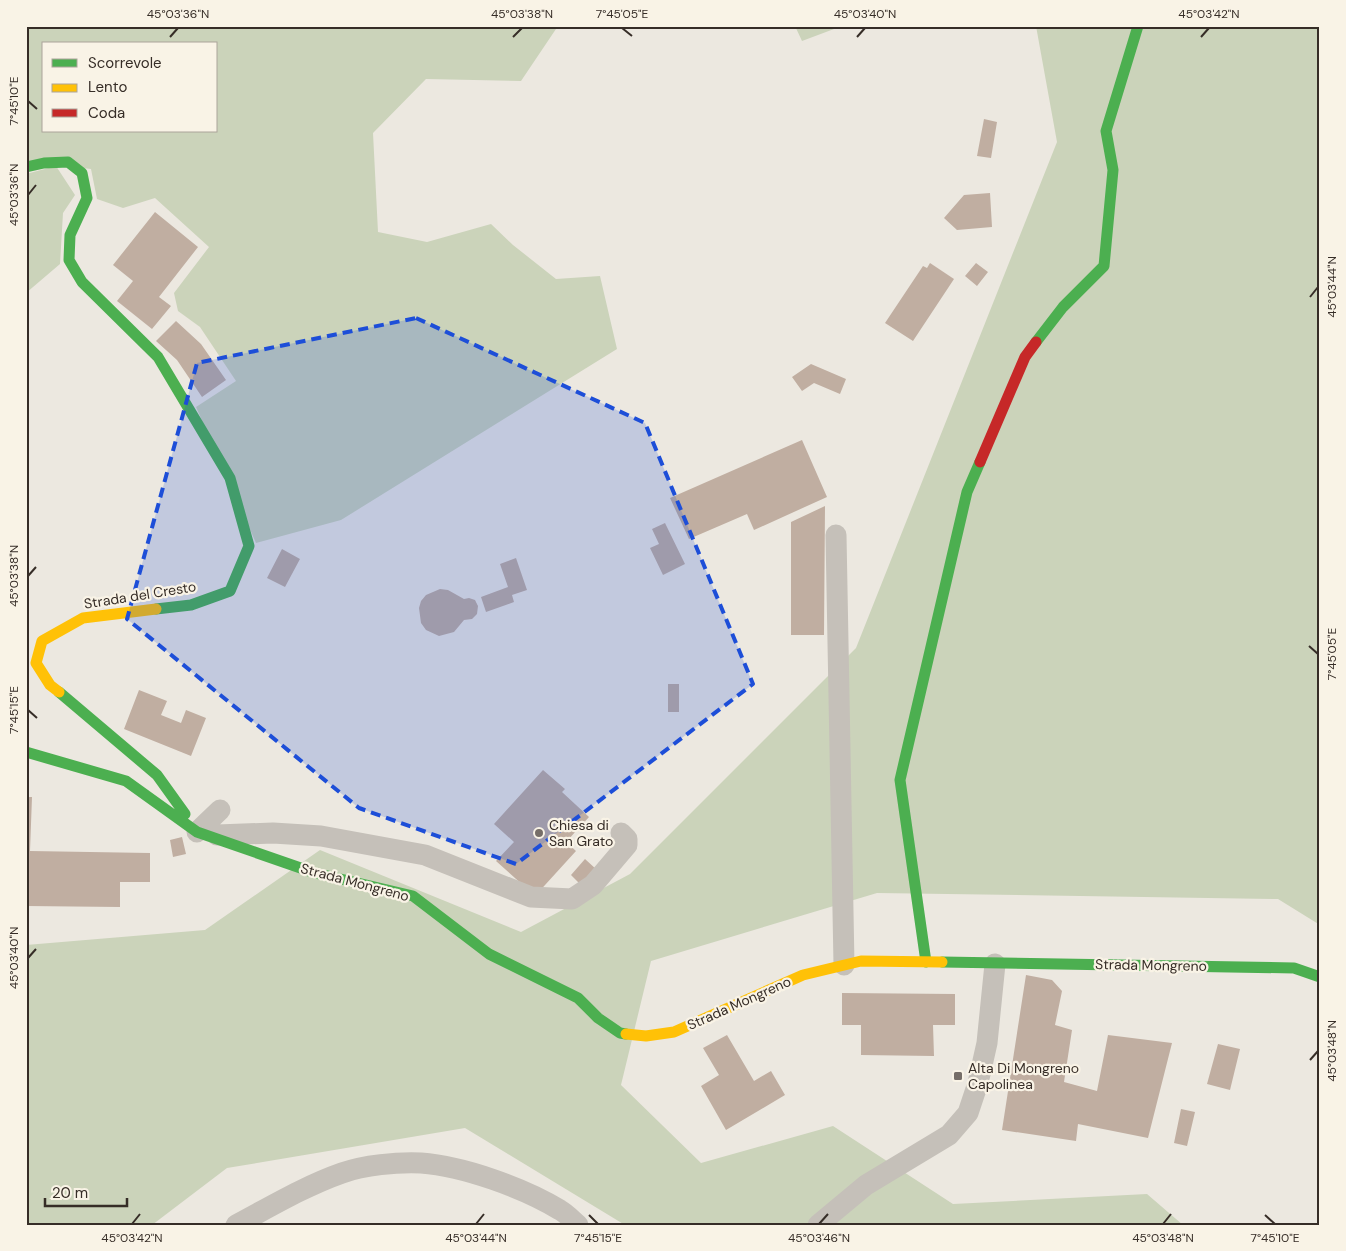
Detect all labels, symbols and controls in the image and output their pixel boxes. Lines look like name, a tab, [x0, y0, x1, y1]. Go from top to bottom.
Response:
text: 45°03'36"N	[147, 6, 209, 22]
text: 45°03'38"N	[491, 6, 553, 22]
text: 7°45'05"E	[596, 6, 648, 22]
text: 45°03'40"N	[834, 6, 896, 22]
text: 45°03'42"N	[1178, 6, 1240, 22]
legend	[42, 42, 218, 132]
text: Scorrevole	[88, 53, 162, 73]
text: 7°45'10"E	[6, 76, 22, 126]
text: Lento	[88, 77, 127, 97]
text: Coda	[88, 103, 125, 123]
text: 45°03'36"N	[6, 164, 22, 226]
text: 45°03'44"N	[1324, 256, 1340, 318]
text: 45°03'38"N	[6, 545, 22, 607]
street label: Strada del Cresto	[83, 577, 197, 613]
text: 7°45'05"E	[1324, 628, 1340, 680]
text: 7°45'15"E	[6, 686, 22, 734]
place label: Chiesa di San Grato	[549, 816, 613, 850]
marker: Chiesa di San Grato	[533, 827, 545, 839]
street label: Strada Mongreno	[299, 859, 411, 905]
text: 45°03'40"N	[6, 927, 22, 989]
street label: Strada Mongreno	[1095, 955, 1207, 975]
street label: Strada Mongreno	[684, 972, 794, 1034]
text: 45°03'48"N	[1324, 1020, 1340, 1082]
place label: Alta Di Mongreno Capolinea	[968, 1059, 1079, 1093]
marker: Alta Di Mongreno Capolinea	[952, 1070, 964, 1082]
scale bar	[45, 1176, 128, 1208]
text: 20 m	[52, 1183, 88, 1203]
text: 45°03'42"N	[101, 1230, 163, 1246]
text: 45°03'44"N	[445, 1230, 507, 1246]
text: 7°45'15"E	[574, 1230, 622, 1246]
text: 45°03'46"N	[788, 1230, 850, 1246]
text: 45°03'48"N	[1132, 1230, 1194, 1246]
text: 7°45'10"E	[1250, 1230, 1300, 1246]

